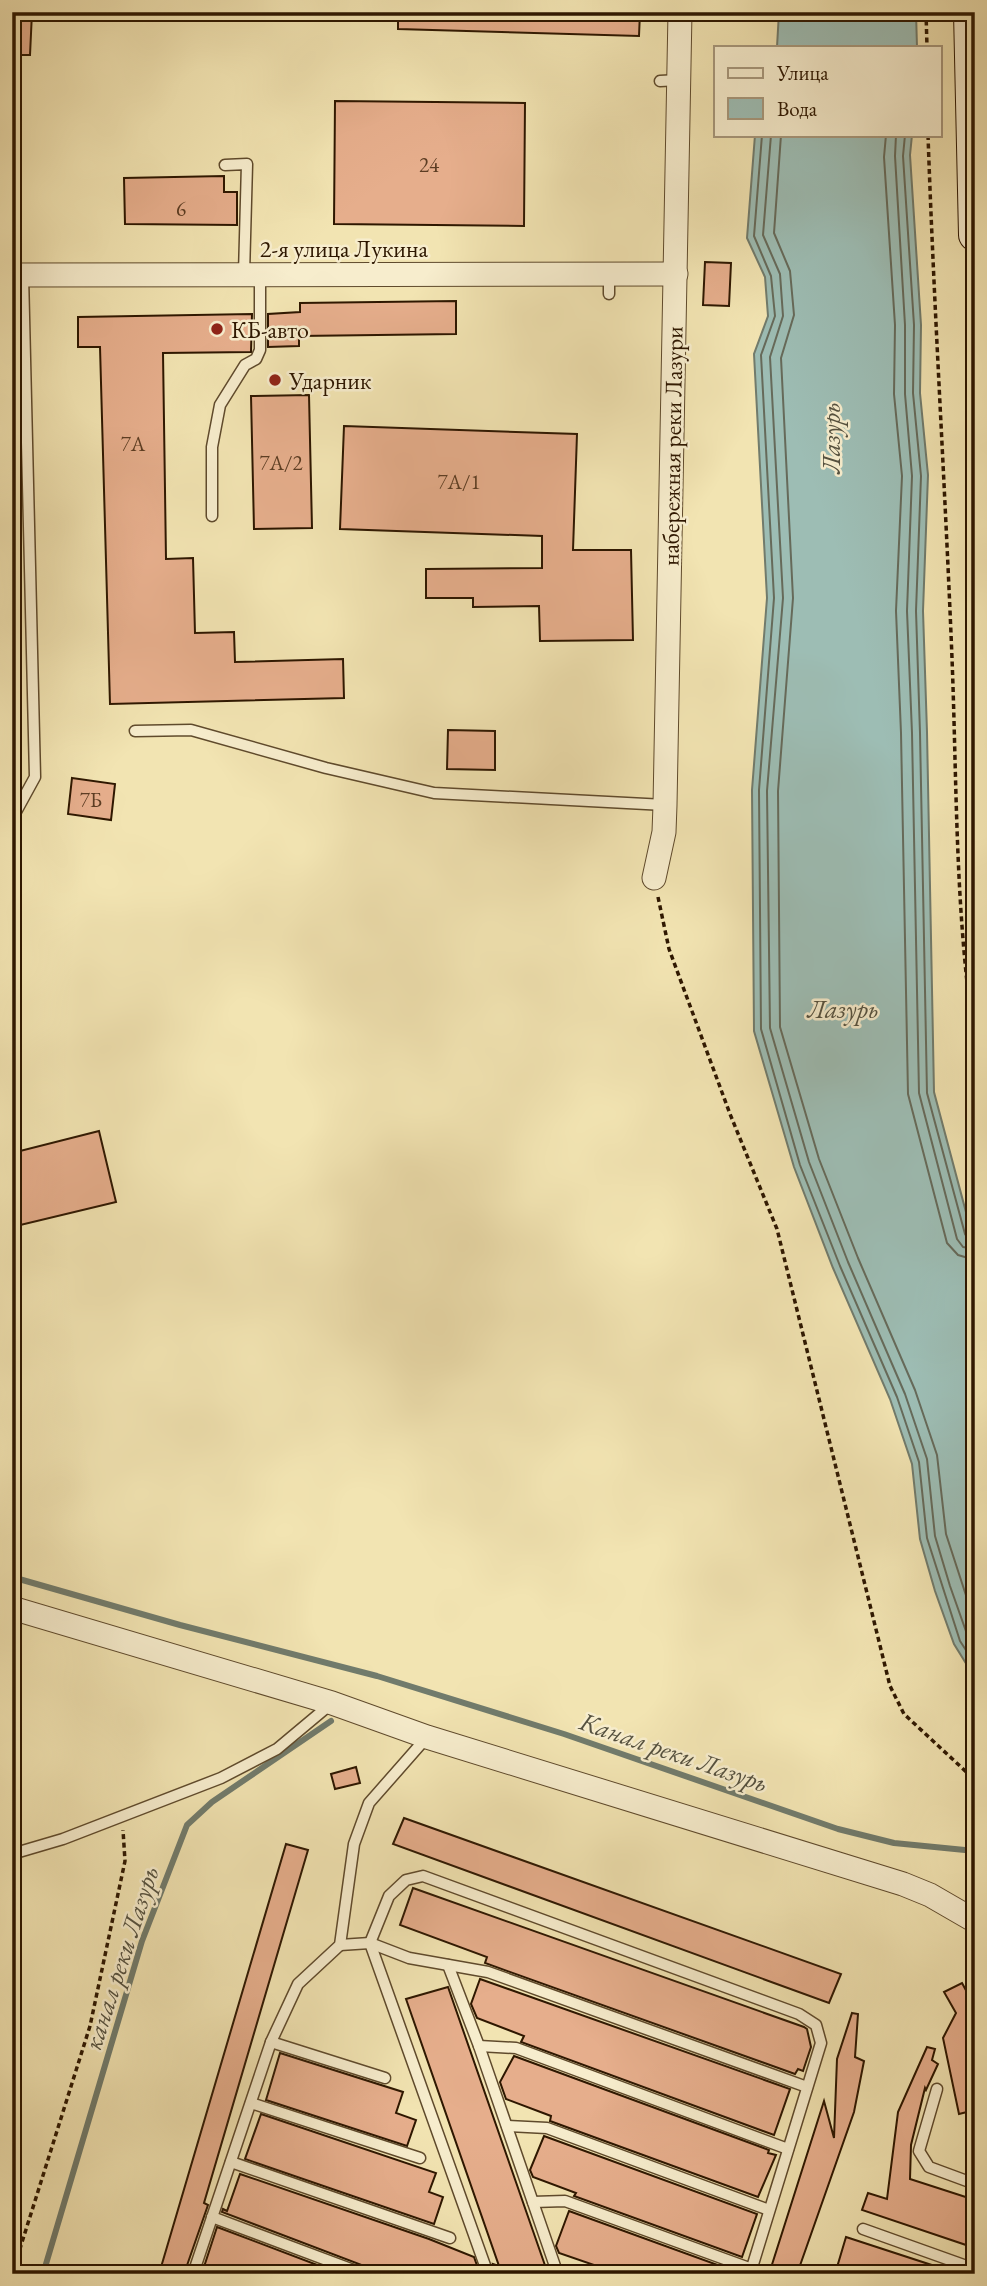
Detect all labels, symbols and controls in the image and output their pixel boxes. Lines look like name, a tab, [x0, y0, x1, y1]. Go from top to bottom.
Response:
legend	[714, 46, 942, 136]
text: Улица	[776, 59, 829, 86]
text: Вода	[777, 95, 818, 122]
house number: 24	[419, 151, 440, 178]
house number: 6	[176, 195, 186, 222]
street label: 2-я улица Лукина	[260, 233, 429, 264]
place label: КБ-авто	[231, 314, 309, 345]
marker: КБ-авто	[209, 321, 225, 337]
street label: набережная реки Лазури	[654, 325, 690, 566]
place label: Ударник	[288, 365, 372, 396]
marker: Ударник	[267, 372, 283, 388]
water label: Лазурь	[814, 402, 848, 476]
house number: 7А	[121, 430, 146, 457]
house number: 7А/2	[259, 449, 303, 476]
house number: 7А/1	[437, 468, 481, 495]
house number: 7Б	[80, 786, 102, 813]
water label: Лазурь	[805, 992, 879, 1026]
water label: Канал реки Лазурь	[575, 1704, 772, 1800]
water label: канал реки Лазурь	[75, 1862, 167, 2054]

